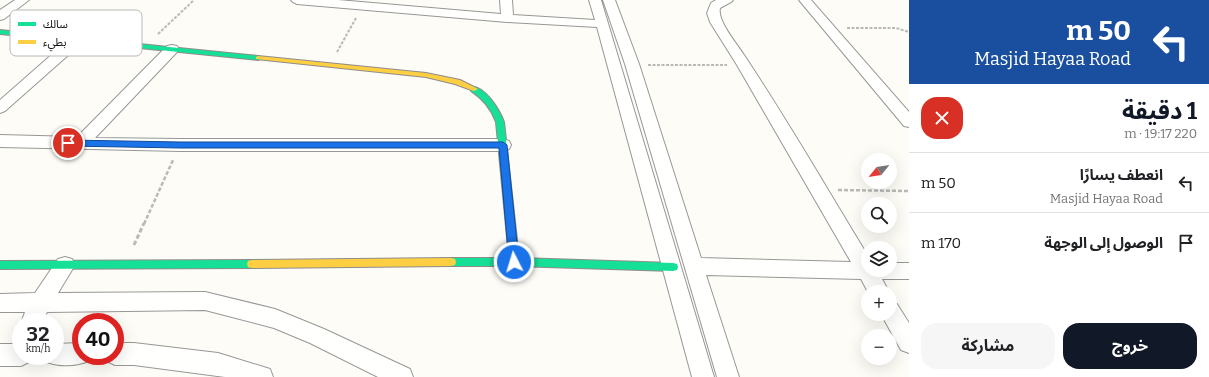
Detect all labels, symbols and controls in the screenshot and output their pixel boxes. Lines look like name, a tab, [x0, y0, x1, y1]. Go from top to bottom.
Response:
legend	[10, 10, 142, 56]
text: 50 m	[1066, 14, 1131, 47]
icon: left	[1145, 16, 1197, 68]
text: سالك	[43, 18, 68, 31]
text: بطيء	[43, 36, 66, 52]
text: Masjid Hayaa Road	[974, 48, 1131, 70]
button: close	[921, 97, 963, 139]
text: 1 دقيقة	[1122, 97, 1197, 125]
pin	[51, 126, 85, 160]
text: 220 m · 19:17	[1124, 126, 1197, 141]
icon: arrive	[57, 132, 79, 154]
north arrow	[861, 153, 897, 189]
map controls	[861, 153, 897, 365]
text: انعطف يسارًا	[1080, 166, 1163, 184]
icon: left	[1175, 172, 1197, 194]
text: 50 m	[921, 174, 956, 192]
text: Masjid Hayaa Road	[1050, 191, 1163, 206]
button: search	[861, 197, 897, 233]
icon: arrive	[1175, 232, 1197, 254]
text: 170 m	[921, 234, 961, 252]
text: الوصول إلى الوجهة	[1044, 234, 1163, 252]
position arrow	[493, 241, 535, 283]
button: layers	[861, 241, 897, 277]
button: +	[861, 285, 897, 321]
speed limit sign: 40	[72, 313, 124, 365]
text: 32	[27, 322, 49, 346]
button: مشاركة	[921, 323, 1055, 369]
button: خروج	[1063, 323, 1197, 369]
button: −	[861, 329, 897, 365]
text: km/h	[26, 343, 50, 355]

